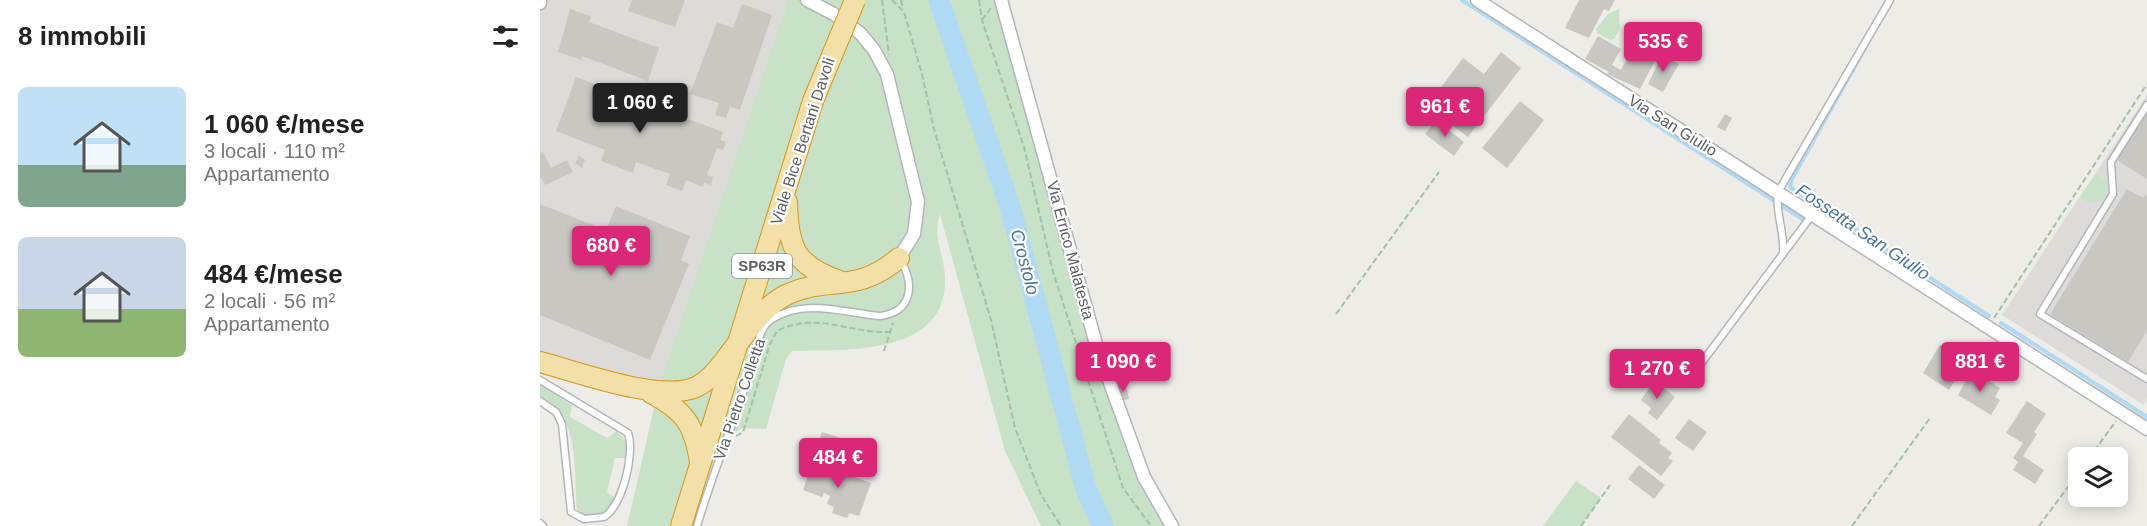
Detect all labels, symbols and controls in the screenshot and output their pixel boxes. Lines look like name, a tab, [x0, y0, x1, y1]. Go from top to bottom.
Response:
icon: filters	[489, 20, 522, 53]
text: 8 immobili	[18, 21, 147, 51]
pin: 535 €	[1621, 22, 1705, 73]
text: 535 €	[1638, 30, 1688, 52]
street label: Viale Bice Bertani Davoli	[767, 55, 838, 227]
pin: 1 060 €	[585, 83, 695, 134]
pin: 961 €	[1403, 87, 1487, 138]
text: 1 060 €	[607, 91, 673, 113]
street label: Via San Giulio	[1625, 91, 1720, 159]
text: 961 €	[1420, 95, 1470, 117]
text: 1 060 €/mese	[204, 109, 364, 139]
icon: home	[66, 111, 138, 183]
text: 3 locali · 110 m²	[204, 140, 345, 162]
text: Appartamento	[204, 163, 330, 185]
street label: Via Errico Malatesta	[1044, 179, 1097, 321]
water label: Fossetta San Giulio	[1792, 180, 1934, 284]
pin: 680 €	[569, 226, 653, 277]
water label: Crostolo	[1007, 227, 1043, 297]
text: 680 €	[586, 234, 636, 256]
road number: SP63R	[732, 254, 792, 278]
text: 484 €/mese	[204, 259, 343, 289]
icon: home	[66, 261, 138, 333]
text: 2 locali · 56 m²	[204, 290, 335, 312]
text: Appartamento	[204, 313, 330, 335]
street label: Via Pietro Colletta	[711, 336, 768, 462]
pin: 1 090 €	[1068, 342, 1178, 393]
pin: 881 €	[1938, 342, 2022, 393]
pin: 1 270 €	[1602, 349, 1712, 400]
text: 1 090 €	[1090, 350, 1156, 372]
text: 881 €	[1955, 350, 2005, 372]
text: 1 270 €	[1624, 357, 1690, 379]
pin: 484 €	[796, 438, 880, 489]
text: 484 €	[813, 446, 863, 468]
map controls	[2068, 447, 2128, 507]
button: layers	[2068, 447, 2128, 507]

